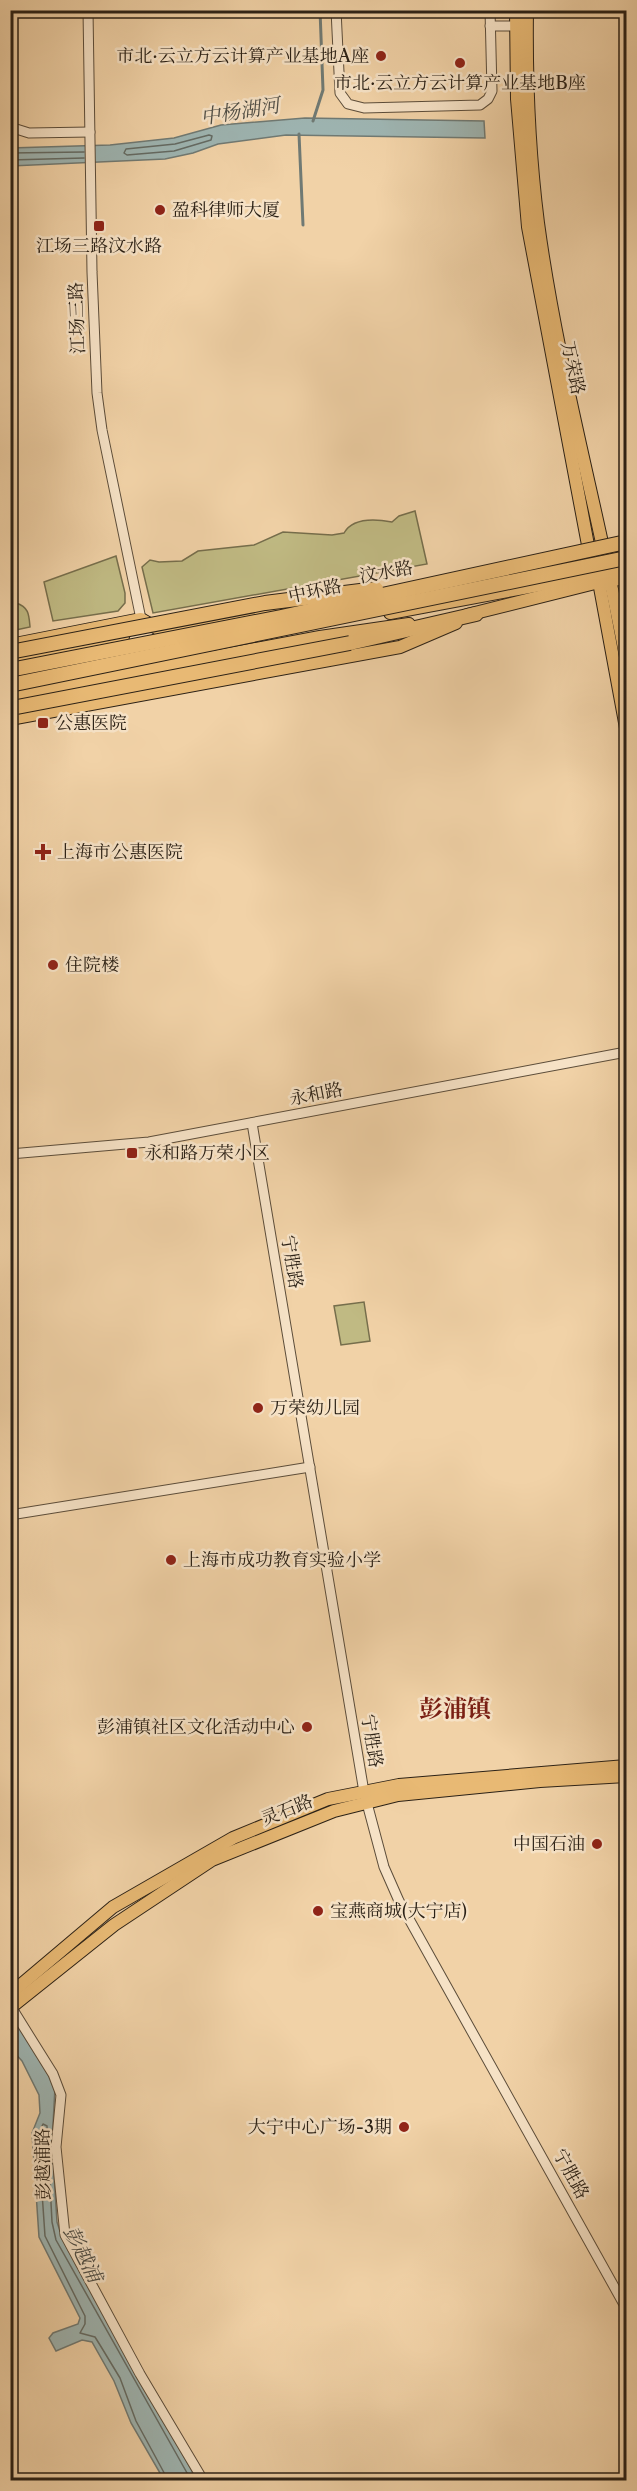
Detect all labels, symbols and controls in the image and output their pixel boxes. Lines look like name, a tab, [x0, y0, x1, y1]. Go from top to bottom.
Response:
place label: 市北·云立方云计算产业基地A座	[117, 45, 369, 67]
marker: 市北·云立方云计算产业基地A座	[374, 49, 388, 63]
marker: 市北·云立方云计算产业基地B座	[453, 56, 467, 70]
place label: 市北·云立方云计算产业基地B座	[334, 72, 586, 94]
water label: 中杨湖河	[199, 92, 284, 129]
place label: 盈科律师大厦	[172, 199, 280, 221]
marker: 盈科律师大厦	[153, 203, 167, 217]
marker: 江场三路汶水路	[92, 219, 106, 233]
place label: 江场三路汶水路	[36, 235, 162, 257]
street label: 江场三路	[65, 282, 89, 354]
street label: 万荣路	[557, 339, 589, 397]
street label: 汶水路	[358, 556, 414, 588]
street label: 中环路	[286, 575, 344, 607]
place label: 公惠医院	[55, 712, 127, 734]
marker: 公惠医院	[36, 716, 50, 730]
place label: 上海市公惠医院	[57, 841, 183, 863]
marker: 上海市公惠医院	[34, 843, 52, 861]
place label: 住院楼	[65, 954, 119, 976]
marker: 住院楼	[46, 958, 60, 972]
street label: 永和路	[287, 1078, 345, 1110]
place label: 永和路万荣小区	[144, 1142, 270, 1164]
marker: 永和路万荣小区	[125, 1146, 139, 1160]
street label: 宁胜路	[277, 1234, 307, 1290]
place label: 万荣幼儿园	[270, 1397, 360, 1419]
marker: 万荣幼儿园	[251, 1401, 265, 1415]
place label: 上海市成功教育实验小学	[183, 1549, 381, 1571]
marker: 上海市成功教育实验小学	[164, 1553, 178, 1567]
district label: 彭浦镇	[419, 1694, 491, 1723]
street label: 宁胜路	[357, 1713, 387, 1769]
place label: 彭浦镇社区文化活动中心	[97, 1716, 295, 1738]
marker: 彭浦镇社区文化活动中心	[300, 1720, 314, 1734]
street label: 灵石路	[258, 1790, 316, 1830]
place label: 中国石油	[513, 1833, 585, 1855]
marker: 中国石油	[590, 1837, 604, 1851]
place label: 宝燕商城(大宁店)	[330, 1900, 467, 1922]
marker: 宝燕商城(大宁店)	[311, 1904, 325, 1918]
place label: 大宁中心广场-3期	[248, 2116, 392, 2138]
marker: 大宁中心广场-3期	[397, 2120, 411, 2134]
street label: 彭越浦路	[31, 2128, 55, 2200]
street label: 宁胜路	[548, 2145, 594, 2203]
water label: 彭越浦	[59, 2222, 109, 2289]

